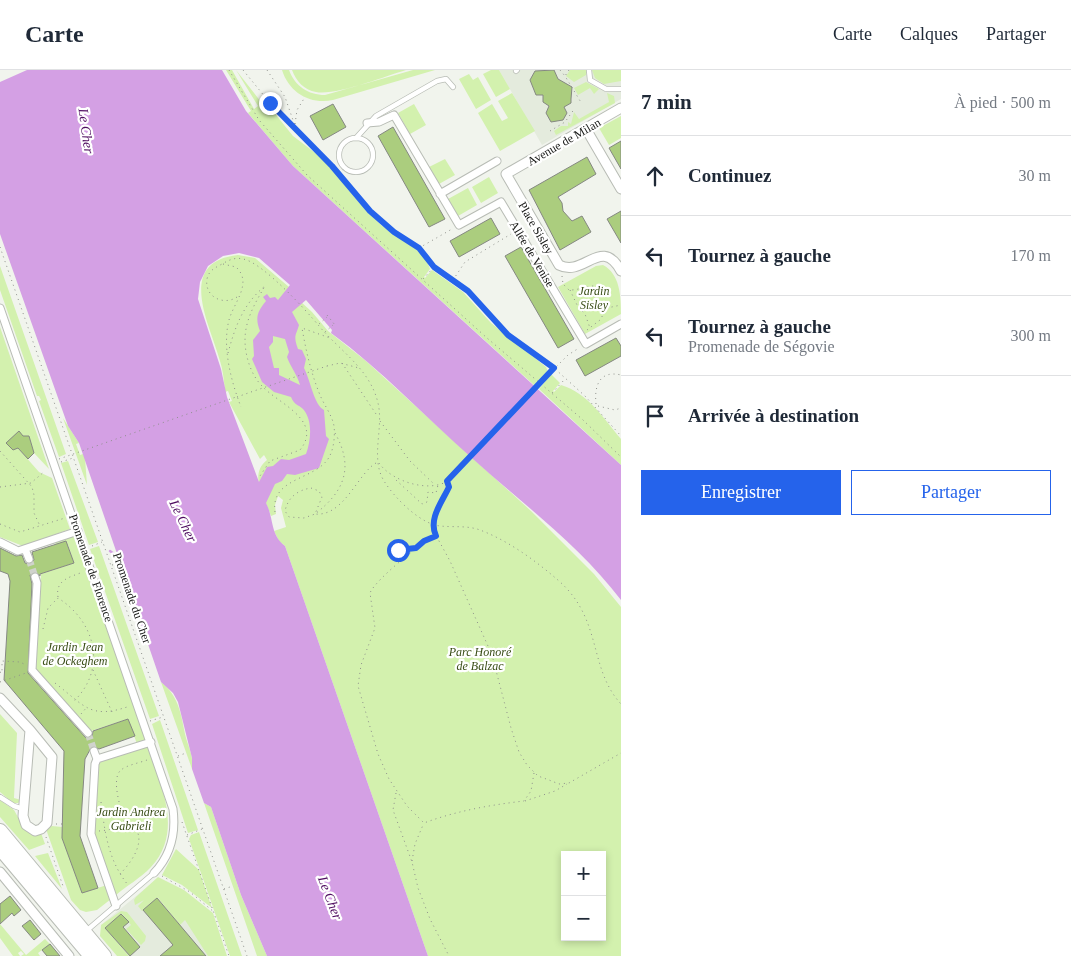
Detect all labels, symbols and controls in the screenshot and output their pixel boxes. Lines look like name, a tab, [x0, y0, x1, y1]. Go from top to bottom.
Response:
text: Carte	[25, 21, 84, 47]
text: Carte	[833, 24, 872, 44]
text: Calques	[900, 24, 958, 44]
text: Partager	[986, 24, 1046, 44]
text: 7 min	[641, 90, 692, 114]
route end	[259, 92, 282, 115]
text: À pied · 500 m	[954, 94, 1051, 111]
water label: Le Cher	[75, 106, 97, 155]
street label: Avenue de Milan	[525, 115, 603, 169]
icon: ahead	[641, 162, 669, 190]
text: Continuez	[688, 165, 771, 186]
text: 30 m	[1019, 167, 1051, 184]
street label: Place Sisley	[515, 199, 557, 257]
street label: Allée de Venise	[507, 218, 557, 290]
icon: left	[641, 242, 669, 270]
text: Tournez à gauche	[688, 245, 831, 266]
text: 170 m	[1011, 247, 1051, 264]
park label: Jardin Sisley	[579, 284, 609, 312]
text: Tournez à gauche	[688, 316, 831, 337]
icon: left	[641, 322, 669, 350]
text: 300 m	[1011, 327, 1051, 344]
text: Promenade de Ségovie	[688, 338, 835, 355]
icon: arrive	[641, 402, 669, 430]
text: Arrivée à destination	[688, 405, 859, 426]
button: Enregistrer	[641, 470, 841, 515]
button: Partager	[851, 470, 1051, 515]
water label: Le Cher	[166, 496, 200, 545]
street label: Promenade de Florence	[66, 512, 116, 624]
route start	[387, 539, 410, 562]
street label: Promenade du Cher	[110, 551, 154, 645]
park label: Jardin Jean de Ockeghem	[43, 640, 108, 668]
park label: Parc Honoré de Balzac	[448, 645, 512, 673]
park label: Jardin Andrea Gabrieli	[97, 805, 165, 833]
map controls	[561, 851, 606, 941]
button: +	[561, 851, 606, 896]
water label: Le Cher	[314, 873, 345, 922]
button: −	[561, 896, 606, 941]

